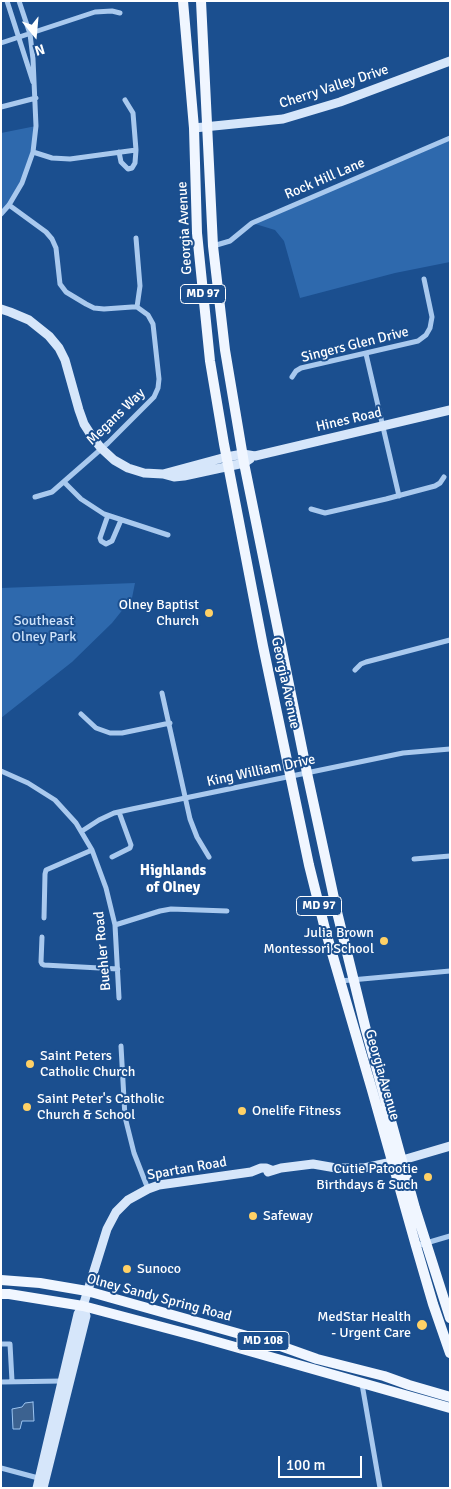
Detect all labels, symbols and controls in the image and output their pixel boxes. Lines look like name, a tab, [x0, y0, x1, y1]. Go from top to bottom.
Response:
north arrow	[10, 10, 60, 60]
text: N	[32, 40, 47, 59]
street label: Cherry Valley Drive	[277, 61, 391, 113]
street label: Rock Hill Lane	[282, 155, 368, 203]
street label: Georgia Avenue	[174, 181, 196, 275]
road number: MD 97	[180, 284, 226, 304]
street label: Singers Glen Drive	[300, 324, 410, 366]
street label: Megans Way	[83, 385, 149, 449]
street label: Hines Road	[314, 404, 384, 436]
place label: Olney Baptist Church	[119, 597, 199, 630]
marker: Olney Baptist Church	[203, 607, 215, 619]
park label: Southeast Olney Park	[12, 613, 76, 646]
street label: Georgia Avenue	[267, 636, 303, 730]
street label: King William Drive	[205, 751, 317, 791]
district label: Highlands of Olney	[140, 862, 206, 897]
road number: MD 97	[296, 896, 342, 916]
street label: Buehler Road	[91, 910, 115, 992]
place label: Julia Brown Montessori School	[264, 925, 374, 958]
marker: Julia Brown Montessori School	[378, 935, 390, 947]
street label: Georgia Avenue	[361, 1028, 403, 1122]
place label: Saint Peters Catholic Church	[40, 1048, 135, 1080]
marker: Saint Peters Catholic Church	[24, 1058, 36, 1070]
place label: Saint Peter's Catholic Church & School	[37, 1091, 164, 1124]
marker: Saint Peter's Catholic Church & School	[21, 1101, 33, 1113]
place label: Onelife Fitness	[252, 1103, 341, 1119]
marker: Onelife Fitness	[236, 1105, 248, 1117]
street label: Spartan Road	[146, 1154, 228, 1184]
place label: Cutie Patootie Birthdays & Such	[316, 1161, 418, 1194]
marker: Cutie Patootie Birthdays & Such	[422, 1171, 434, 1183]
place label: Safeway	[263, 1208, 313, 1224]
marker: Safeway	[247, 1210, 259, 1222]
place label: Sunoco	[137, 1261, 181, 1277]
marker: Sunoco	[121, 1263, 133, 1275]
street label: Olney Sandy Spring Road	[85, 1271, 233, 1325]
place label: MedStar Health - Urgent Care	[317, 1309, 411, 1341]
marker: MedStar Health - Urgent Care	[415, 1318, 429, 1332]
road number: MD 108	[237, 1332, 289, 1350]
scale bar	[281, 1446, 365, 1478]
text: 100 m	[286, 1456, 326, 1474]

